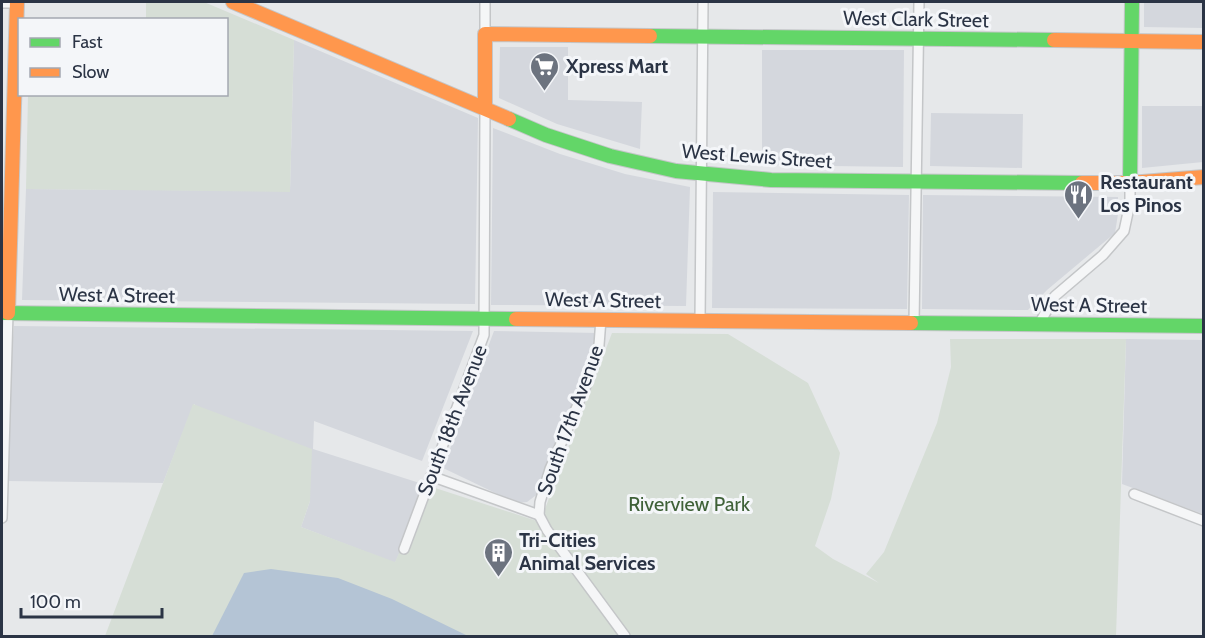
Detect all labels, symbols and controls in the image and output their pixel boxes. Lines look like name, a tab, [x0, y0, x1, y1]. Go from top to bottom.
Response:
street label: West Clark Street	[843, 6, 989, 32]
legend	[18, 18, 228, 96]
text: Fast	[72, 31, 103, 53]
supermarket icon: Xpress Mart	[529, 50, 561, 92]
place label: Xpress Mart	[565, 54, 668, 78]
text: Slow	[72, 61, 109, 83]
street label: West Lewis Street	[681, 139, 833, 173]
place label: Restaurant Los Pinos	[1100, 170, 1193, 217]
restaurant icon: Restaurant Los Pinos	[1063, 178, 1095, 220]
street label: West A Street	[59, 282, 176, 308]
street label: West A Street	[545, 287, 662, 313]
street label: West A Street	[1031, 292, 1148, 318]
street label: South 18th Avenue	[412, 341, 492, 499]
street label: South 17th Avenue	[532, 342, 608, 498]
park label: Riverview Park	[628, 492, 750, 516]
place label: Tri-Cities Animal Services	[519, 528, 655, 575]
building icon: Tri-Cities Animal Services	[482, 536, 514, 578]
scale bar	[21, 581, 162, 619]
text: 100 m	[30, 591, 81, 613]

